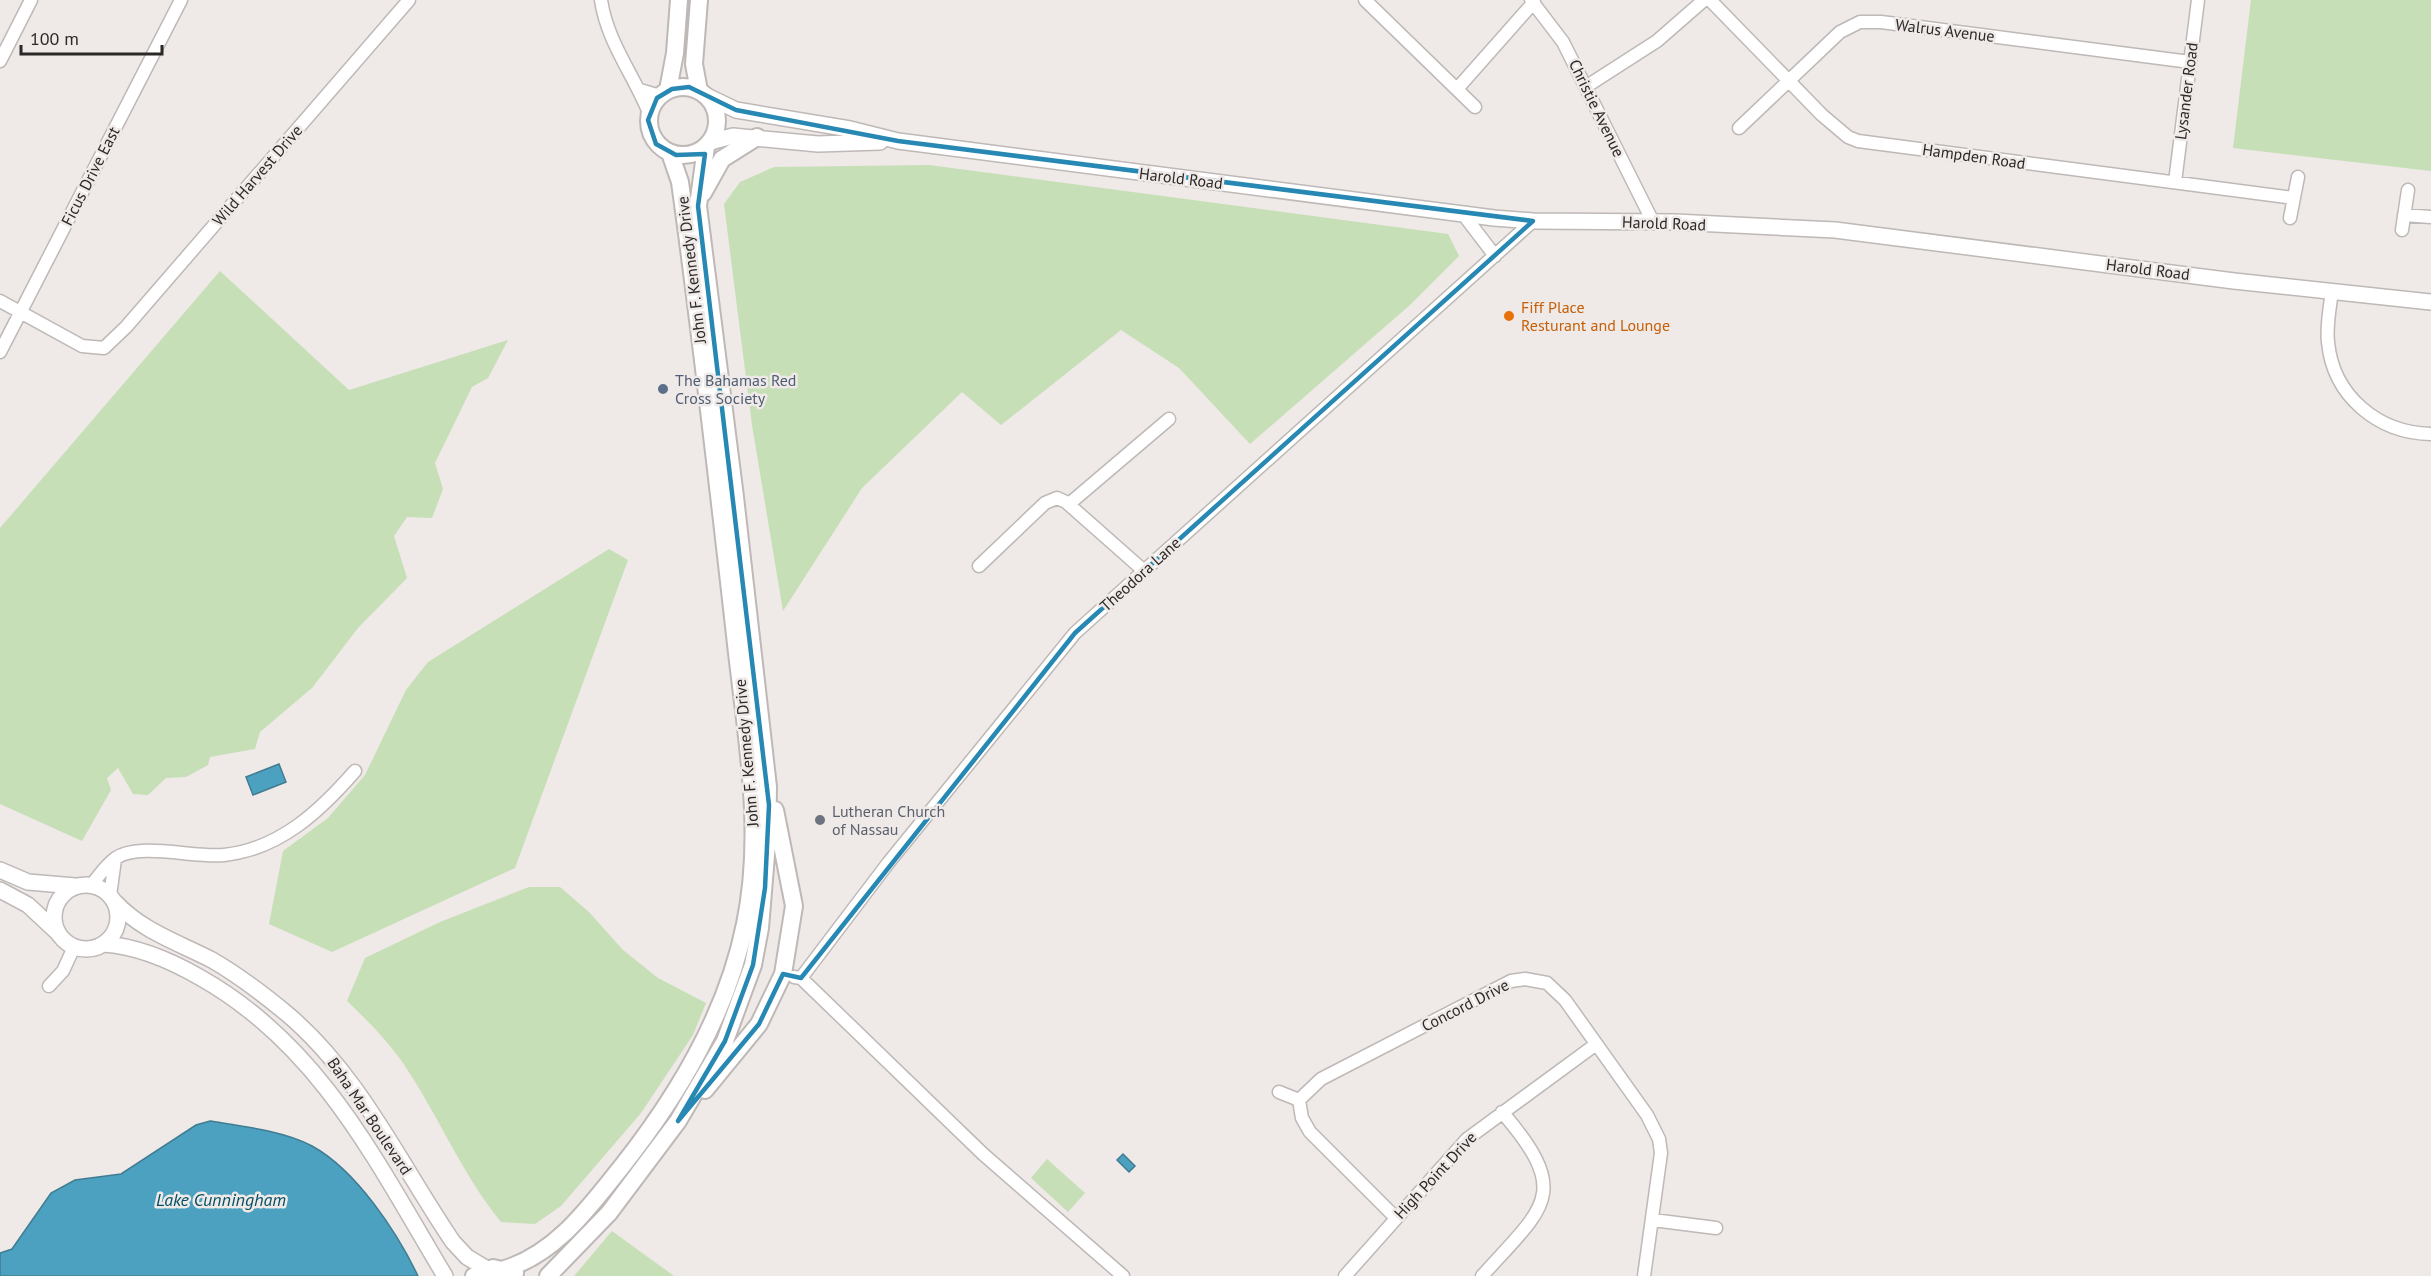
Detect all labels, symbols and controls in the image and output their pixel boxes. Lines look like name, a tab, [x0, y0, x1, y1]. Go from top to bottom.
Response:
street label: Walrus Avenue	[1894, 14, 1996, 46]
scale bar	[21, 18, 162, 56]
text: 100 m	[30, 27, 79, 50]
street label: Lysander Road	[2170, 41, 2202, 141]
street label: Christie Avenue	[1565, 56, 1629, 160]
street label: Wild Harvest Drive	[208, 120, 306, 230]
street label: Ficus Drive East	[57, 123, 124, 229]
street label: Hampden Road	[1921, 139, 2027, 173]
street label: Harold Road	[1138, 163, 1224, 193]
street label: John F. Kennedy Drive	[672, 195, 710, 346]
street label: Harold Road	[1622, 212, 1706, 234]
street label: Harold Road	[2105, 254, 2191, 284]
place label: Fiff Place Resturant and Lounge	[1521, 297, 1670, 335]
marker: Fiff Place Resturant and Lounge	[1502, 309, 1516, 323]
place label: The Bahamas Red Cross Society	[675, 370, 796, 408]
marker: The Bahamas Red Cross Society	[656, 382, 670, 396]
street label: Theodora Lane	[1095, 533, 1185, 615]
street label: John F. Kennedy Drive	[730, 678, 763, 829]
place label: Lutheran Church of Nassau	[832, 801, 945, 839]
marker: Lutheran Church of Nassau	[813, 813, 827, 827]
street label: Concord Drive	[1418, 974, 1512, 1036]
street label: Baha Mar Boulevard	[323, 1054, 417, 1178]
street label: High Point Drive	[1389, 1127, 1481, 1223]
water label: Lake Cunningham	[156, 1188, 286, 1211]

